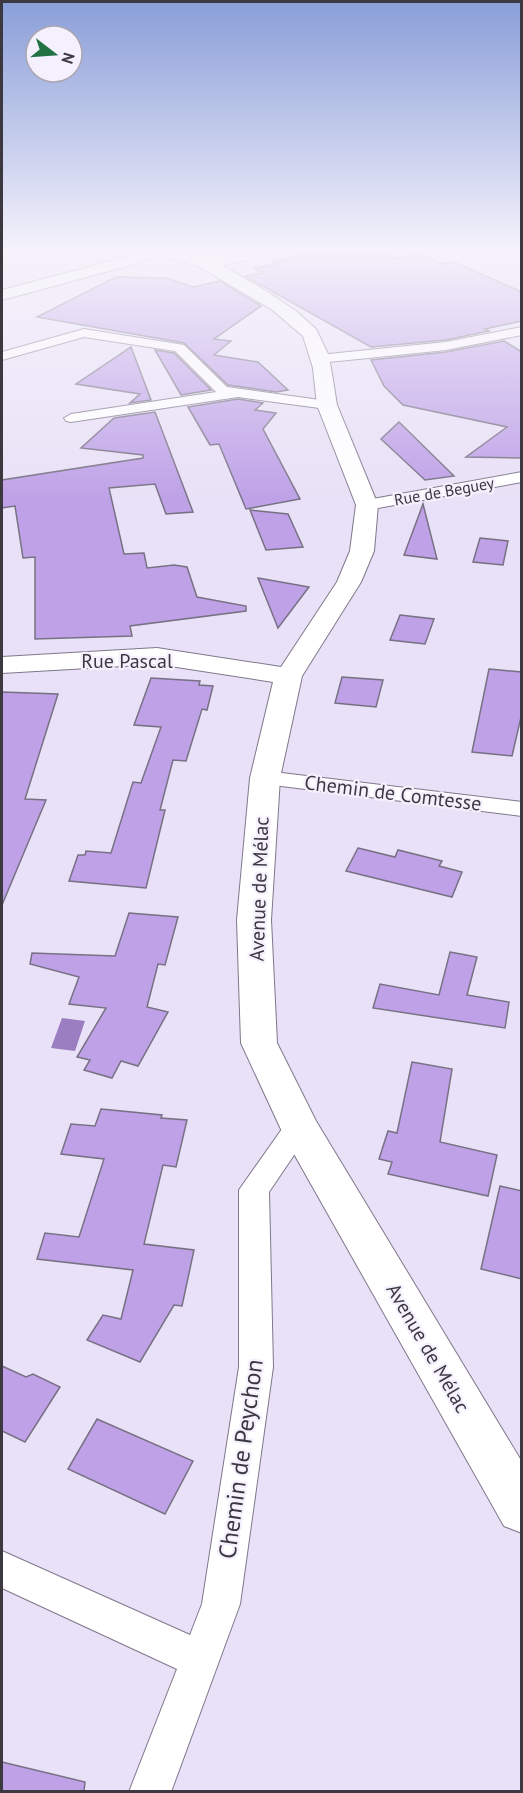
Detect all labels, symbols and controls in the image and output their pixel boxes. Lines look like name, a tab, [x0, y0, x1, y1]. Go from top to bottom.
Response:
north arrow	[24, 24, 84, 84]
text: N	[57, 50, 79, 66]
street label: Rue de Beguey	[392, 472, 496, 510]
street label: Rue Pascal	[81, 648, 173, 674]
street label: Chemin de Comtesse	[303, 769, 483, 817]
street label: Avenue de Mélac	[243, 816, 275, 962]
street label: Avenue de Mélac	[381, 1279, 475, 1417]
street label: Chemin de Peychon	[211, 1357, 270, 1561]

